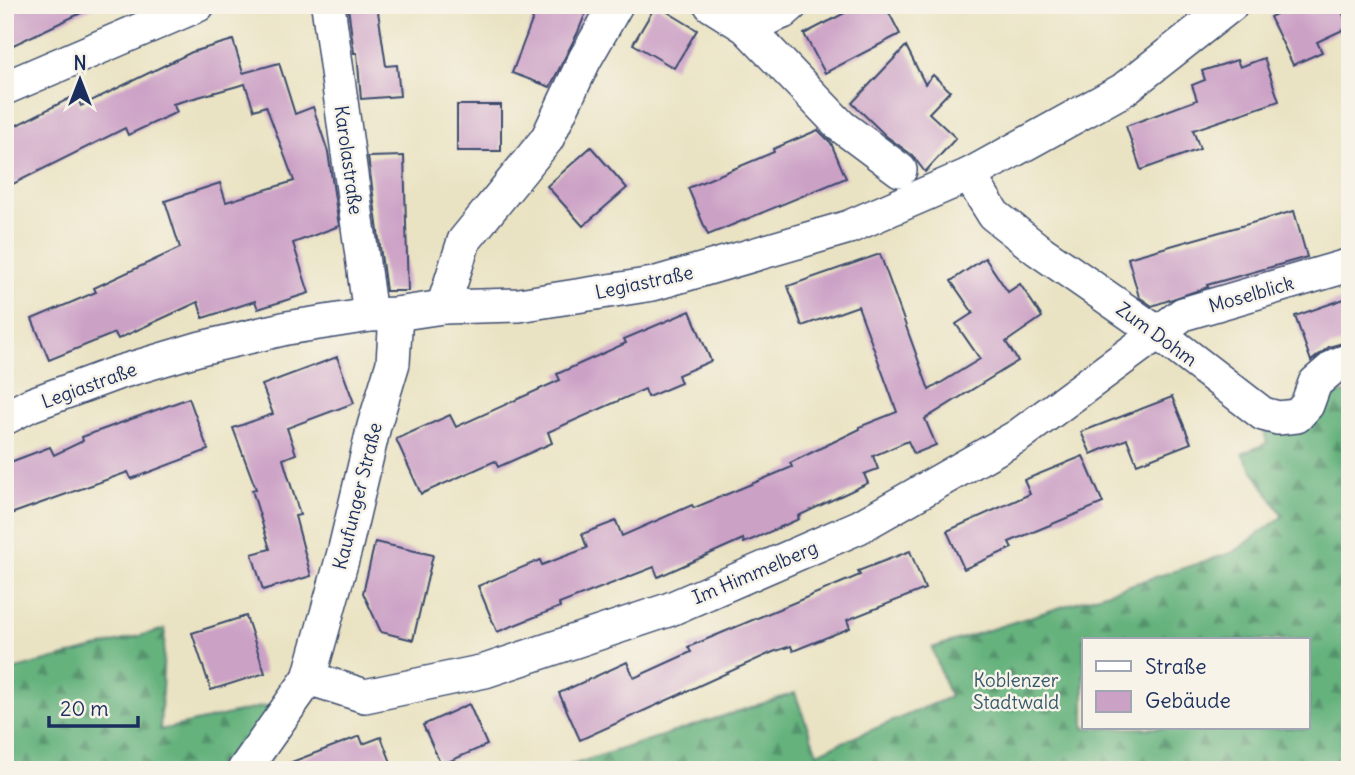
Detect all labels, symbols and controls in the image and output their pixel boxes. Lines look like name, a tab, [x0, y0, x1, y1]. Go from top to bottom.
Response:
north arrow	[46, 46, 116, 116]
text: N	[73, 51, 87, 75]
street label: Karolastraße	[329, 104, 369, 216]
street label: Legiastraße	[593, 260, 695, 304]
street label: Moselblick	[1206, 270, 1297, 318]
street label: Zum Dohm	[1112, 297, 1202, 371]
street label: Legiastraße	[38, 357, 140, 413]
street label: Kaufunger Straße	[327, 420, 387, 572]
street label: Im Himmelberg	[689, 535, 821, 609]
legend	[1082, 638, 1310, 730]
text: Straße	[1145, 653, 1206, 680]
park label: Koblenzer Stadtwald	[973, 668, 1059, 714]
scale bar	[49, 684, 138, 728]
text: Gebäude	[1145, 687, 1231, 714]
text: 20 m	[60, 695, 109, 722]

